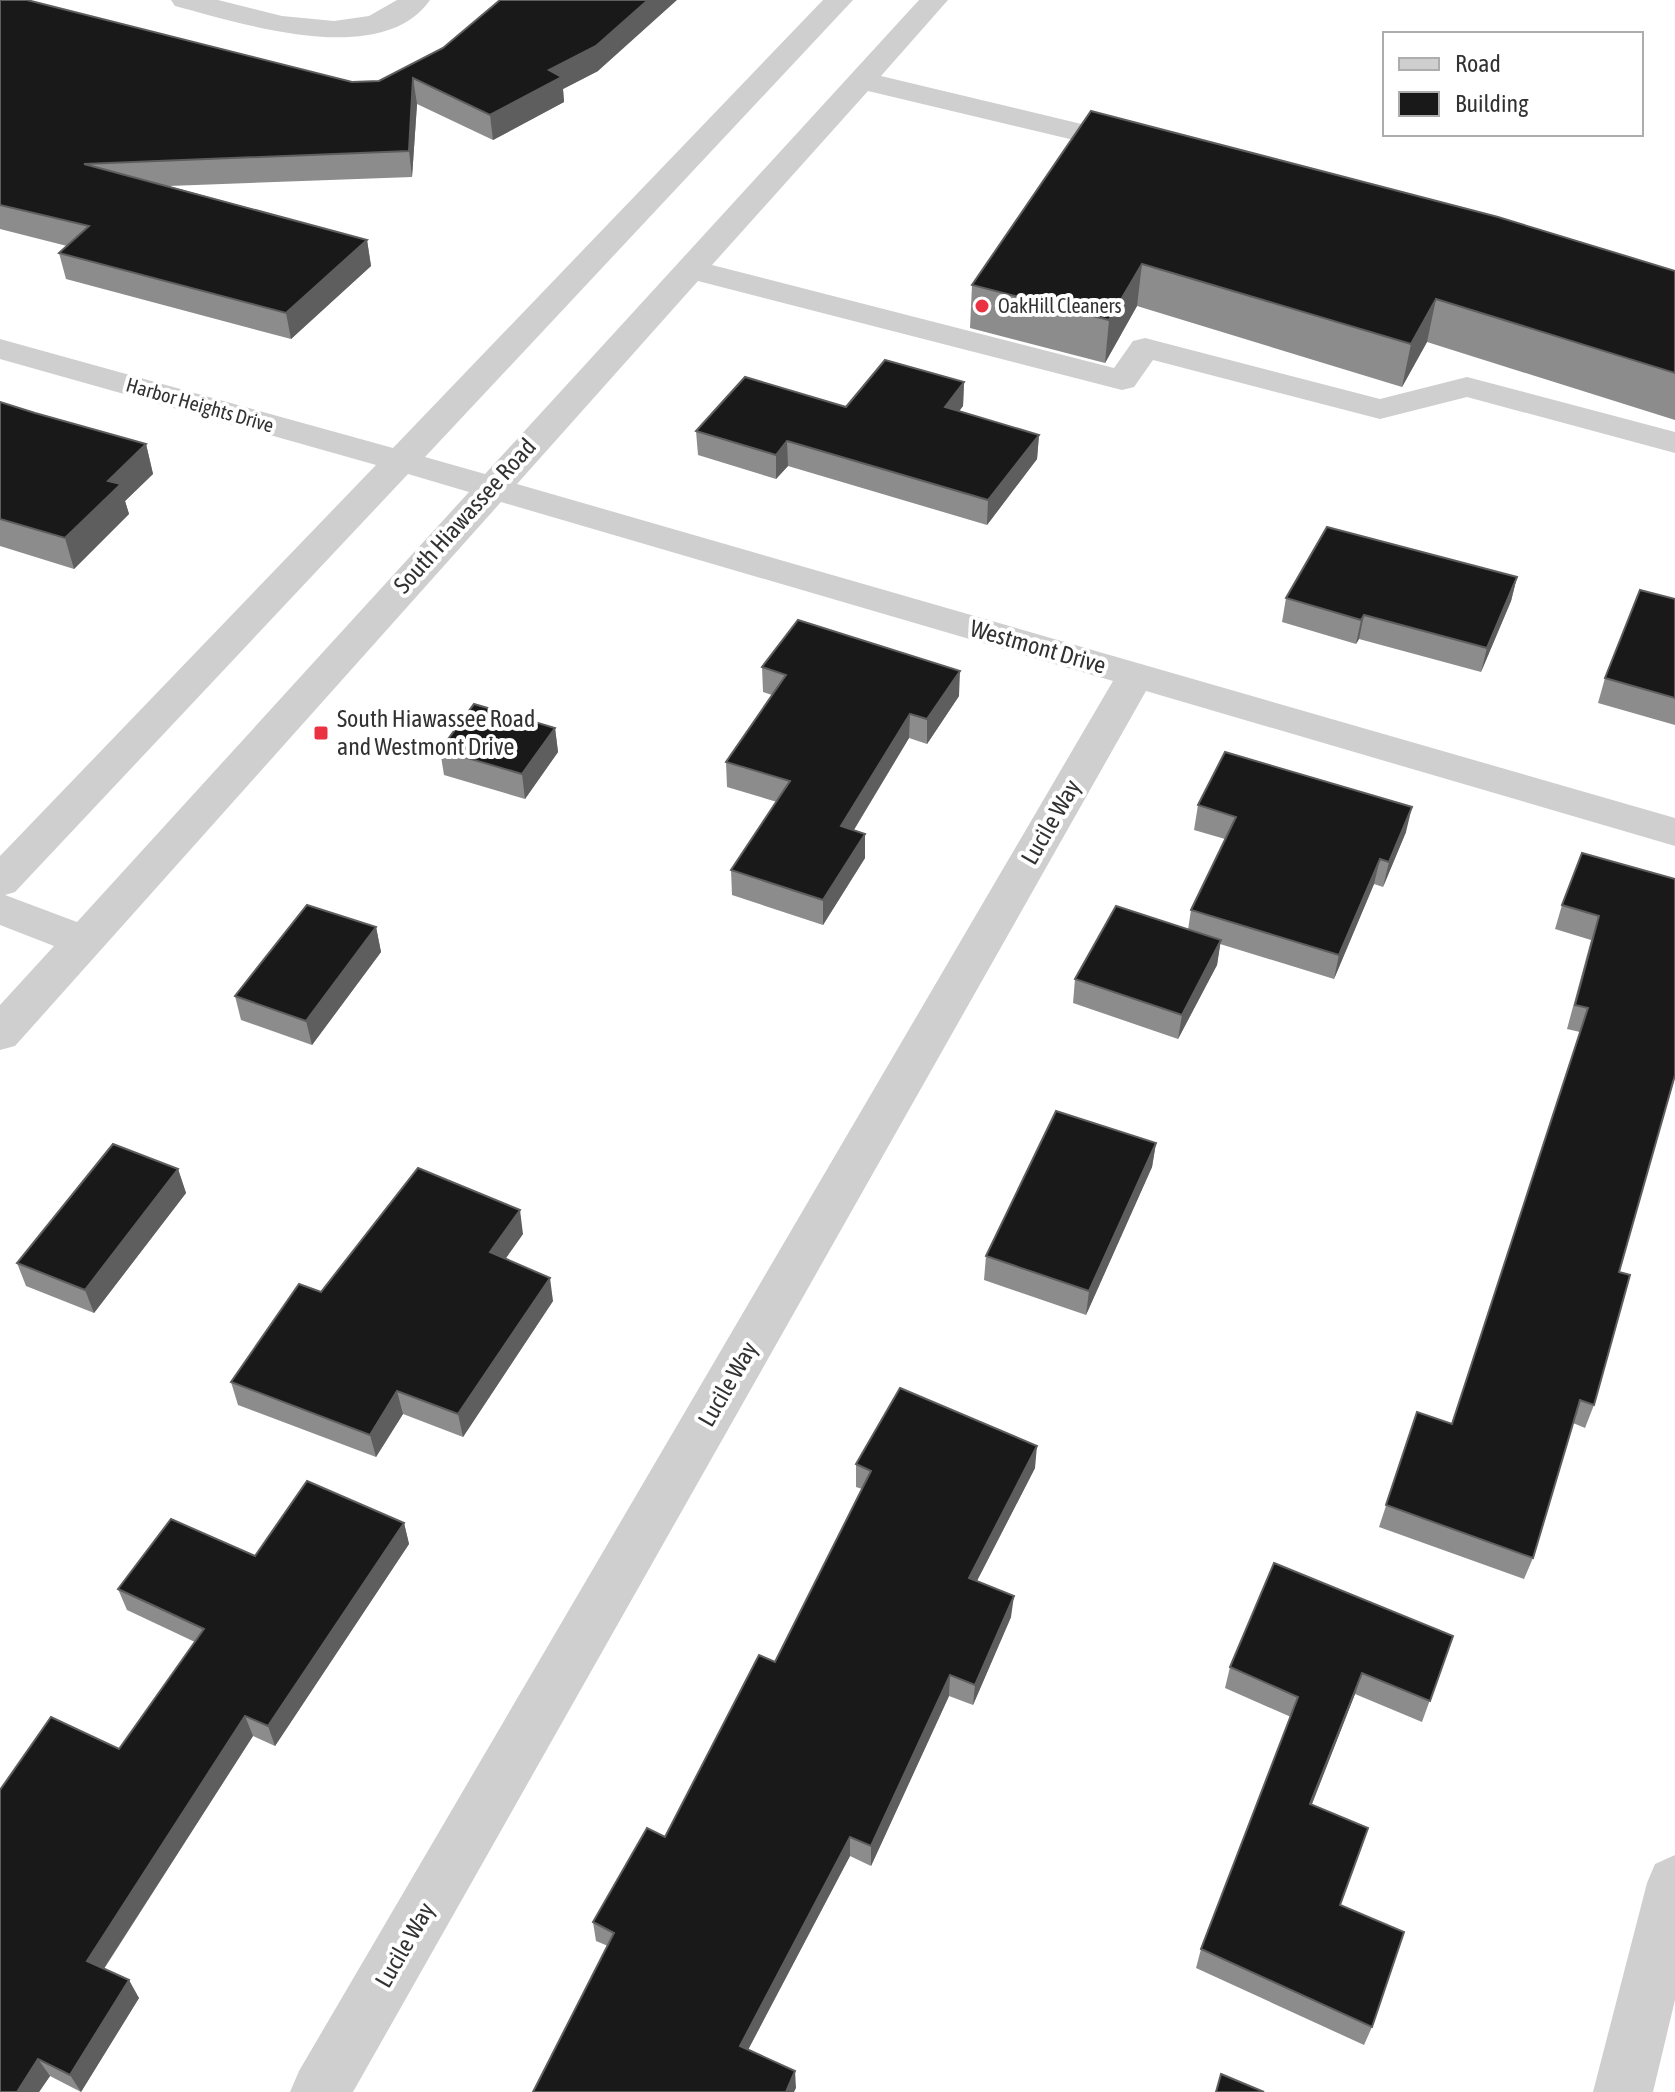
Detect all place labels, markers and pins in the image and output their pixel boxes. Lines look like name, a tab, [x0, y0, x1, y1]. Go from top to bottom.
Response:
place label: OakHill Cleaners	[998, 294, 1122, 317]
marker: OakHill Cleaners	[973, 297, 991, 315]
place label: South Hiawassee Road and Westmont Drive	[337, 705, 535, 760]
marker: South Hiawassee Road and Westmont Drive	[312, 724, 330, 742]

